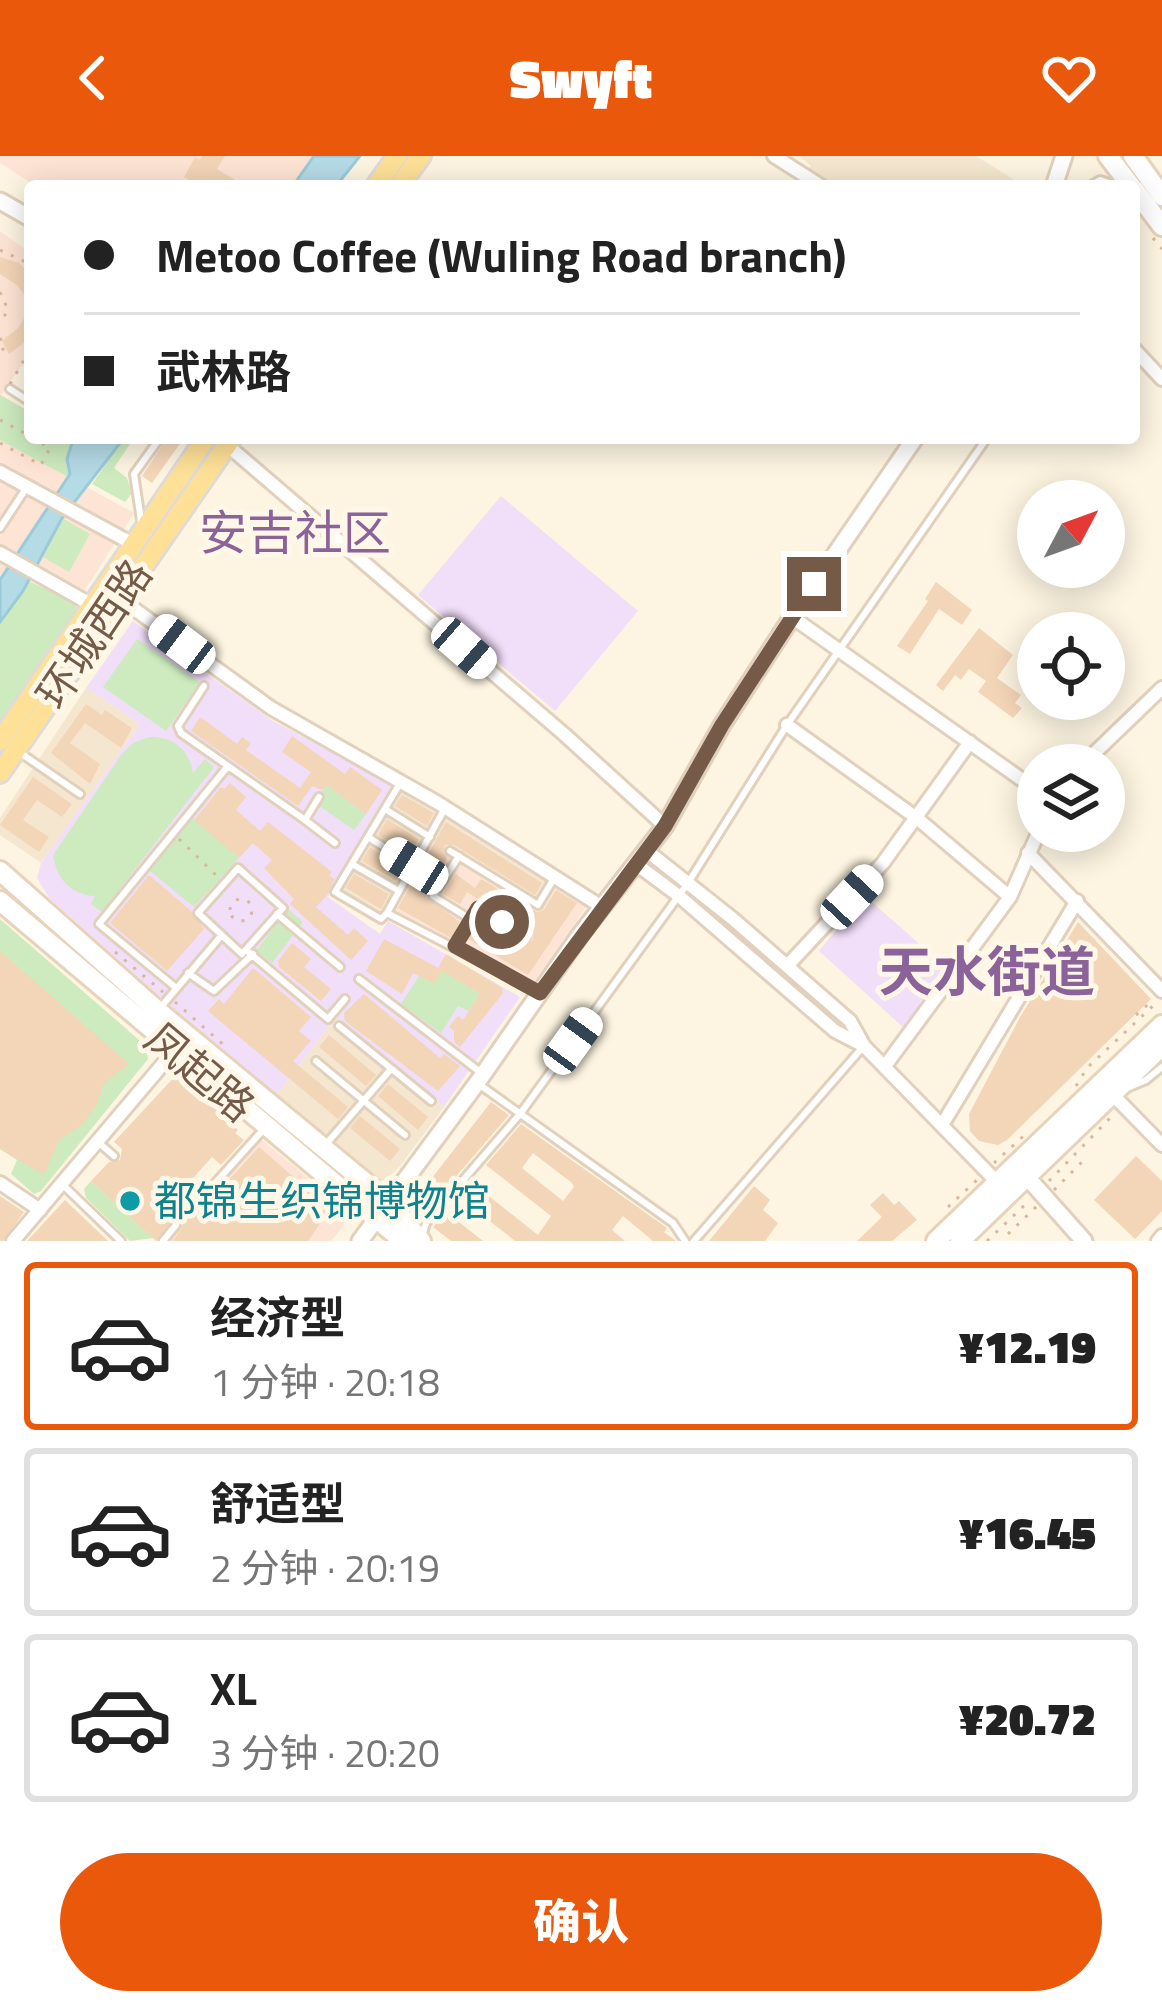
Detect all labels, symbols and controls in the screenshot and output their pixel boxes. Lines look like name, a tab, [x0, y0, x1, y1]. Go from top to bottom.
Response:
text: Swyft	[510, 37, 652, 119]
icon: back	[60, 45, 126, 111]
icon: heart	[1036, 45, 1102, 111]
text: Metoo Coffee (Wuling Road branch)	[156, 221, 846, 289]
text: 武林路	[156, 337, 291, 405]
north arrow	[1017, 480, 1125, 588]
map controls	[1017, 480, 1125, 852]
district label: 安吉社区	[199, 496, 391, 569]
street label: 环城西路	[20, 546, 167, 721]
route end	[787, 557, 841, 611]
car	[142, 608, 222, 680]
car	[425, 611, 503, 685]
button: locate	[1017, 612, 1125, 720]
button: layers	[1017, 744, 1125, 852]
car	[374, 832, 454, 900]
car	[814, 858, 890, 936]
route start	[475, 895, 529, 949]
district label: 天水街道	[879, 930, 1095, 1012]
car	[537, 1001, 609, 1081]
street label: 凤起路	[132, 1006, 269, 1136]
place label: 都锦生织锦博物馆	[154, 1168, 490, 1232]
marker: 都锦生织锦博物馆	[117, 1188, 143, 1214]
text: 经济型	[210, 1283, 345, 1351]
icon: car	[66, 1292, 174, 1400]
text: ¥12.19	[958, 1312, 1096, 1380]
text: 1 分钟 · 20:18	[210, 1352, 440, 1411]
text: 舒适型	[210, 1469, 345, 1537]
icon: car	[66, 1478, 174, 1586]
text: ¥16.45	[958, 1498, 1096, 1566]
text: 2 分钟 · 20:19	[210, 1538, 440, 1597]
text: XL	[210, 1654, 257, 1722]
icon: car	[66, 1664, 174, 1772]
text: ¥20.72	[958, 1684, 1096, 1752]
text: 3 分钟 · 20:20	[210, 1723, 440, 1782]
button: 确认	[60, 1853, 1102, 1991]

